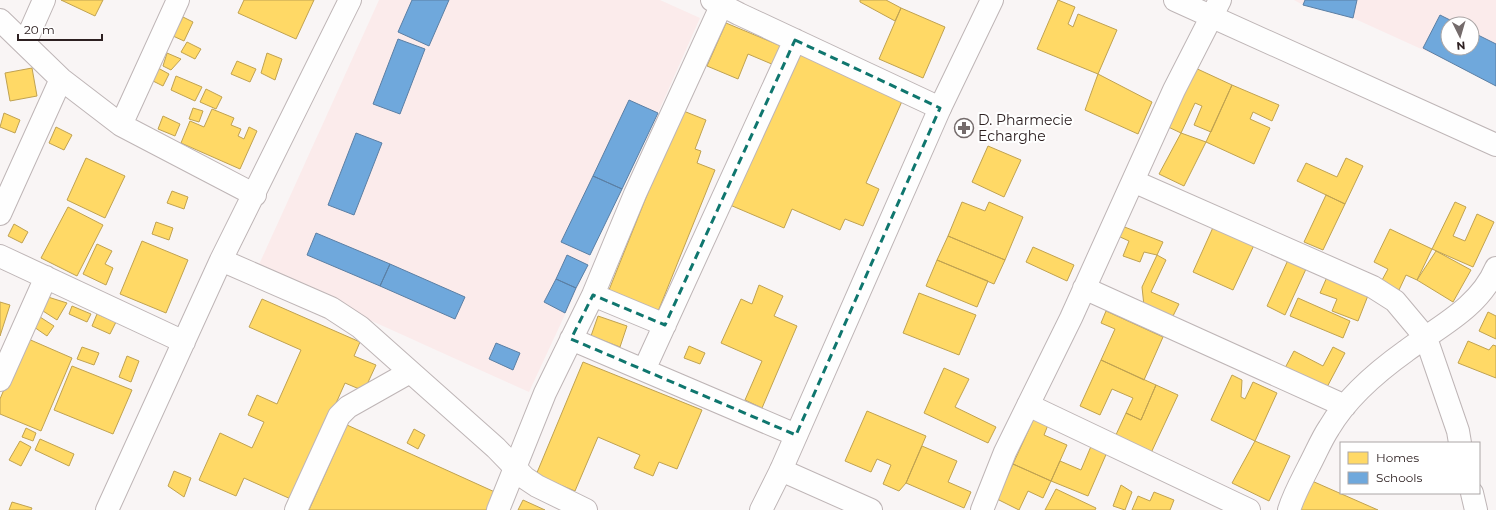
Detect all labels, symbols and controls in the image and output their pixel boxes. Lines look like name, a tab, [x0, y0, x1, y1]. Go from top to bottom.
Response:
scale bar	[18, 16, 102, 42]
north arrow	[1440, 16, 1480, 56]
text: 20 m	[24, 22, 55, 37]
text: N	[1456, 39, 1466, 53]
place label: D. Pharmecie Echarghe	[978, 111, 1073, 145]
pharmacy icon: D. Pharmecie Echarghe	[953, 117, 975, 139]
legend	[1340, 442, 1480, 494]
text: Homes	[1376, 450, 1419, 465]
text: Schools	[1376, 470, 1422, 485]

